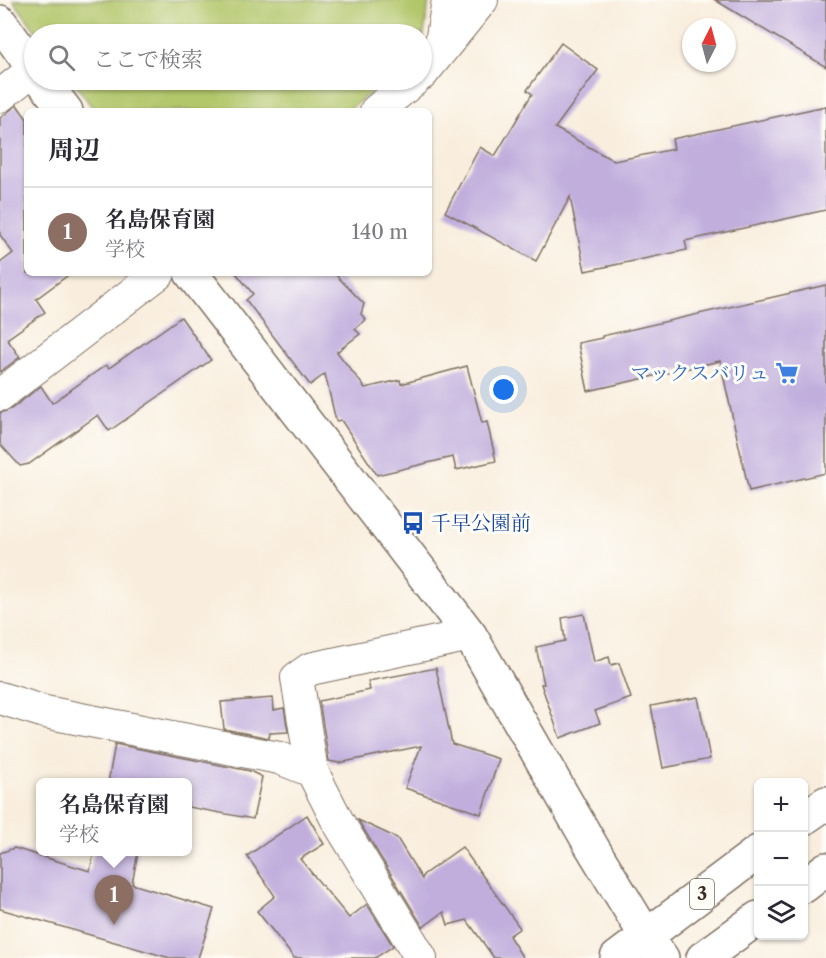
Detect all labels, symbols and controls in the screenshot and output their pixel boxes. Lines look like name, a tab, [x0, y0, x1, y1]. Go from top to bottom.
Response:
north arrow	[682, 18, 736, 72]
search box	[24, 24, 432, 90]
icon: search	[45, 41, 78, 74]
text: ここで検索	[93, 46, 203, 73]
text: 周辺	[48, 134, 100, 166]
text: 名島保育園	[105, 206, 215, 233]
text: 1	[63, 220, 72, 244]
text: 140 m	[351, 220, 408, 244]
text: 学校	[105, 237, 145, 261]
supermarket icon: マックスバリュ	[774, 360, 800, 386]
place label: マックスバリュ	[631, 361, 769, 385]
your location	[489, 375, 518, 404]
bus stop icon: 千早公園前	[400, 510, 426, 536]
place label: 千早公園前	[431, 511, 531, 535]
popup	[36, 778, 192, 856]
map controls	[754, 778, 808, 940]
button: +	[754, 778, 808, 832]
text: 名島保育園	[59, 791, 169, 818]
text: 学校	[59, 822, 99, 846]
button: −	[754, 832, 808, 886]
pin: 1	[94, 876, 134, 925]
road number: 3	[690, 879, 714, 909]
button: layers	[754, 886, 808, 940]

